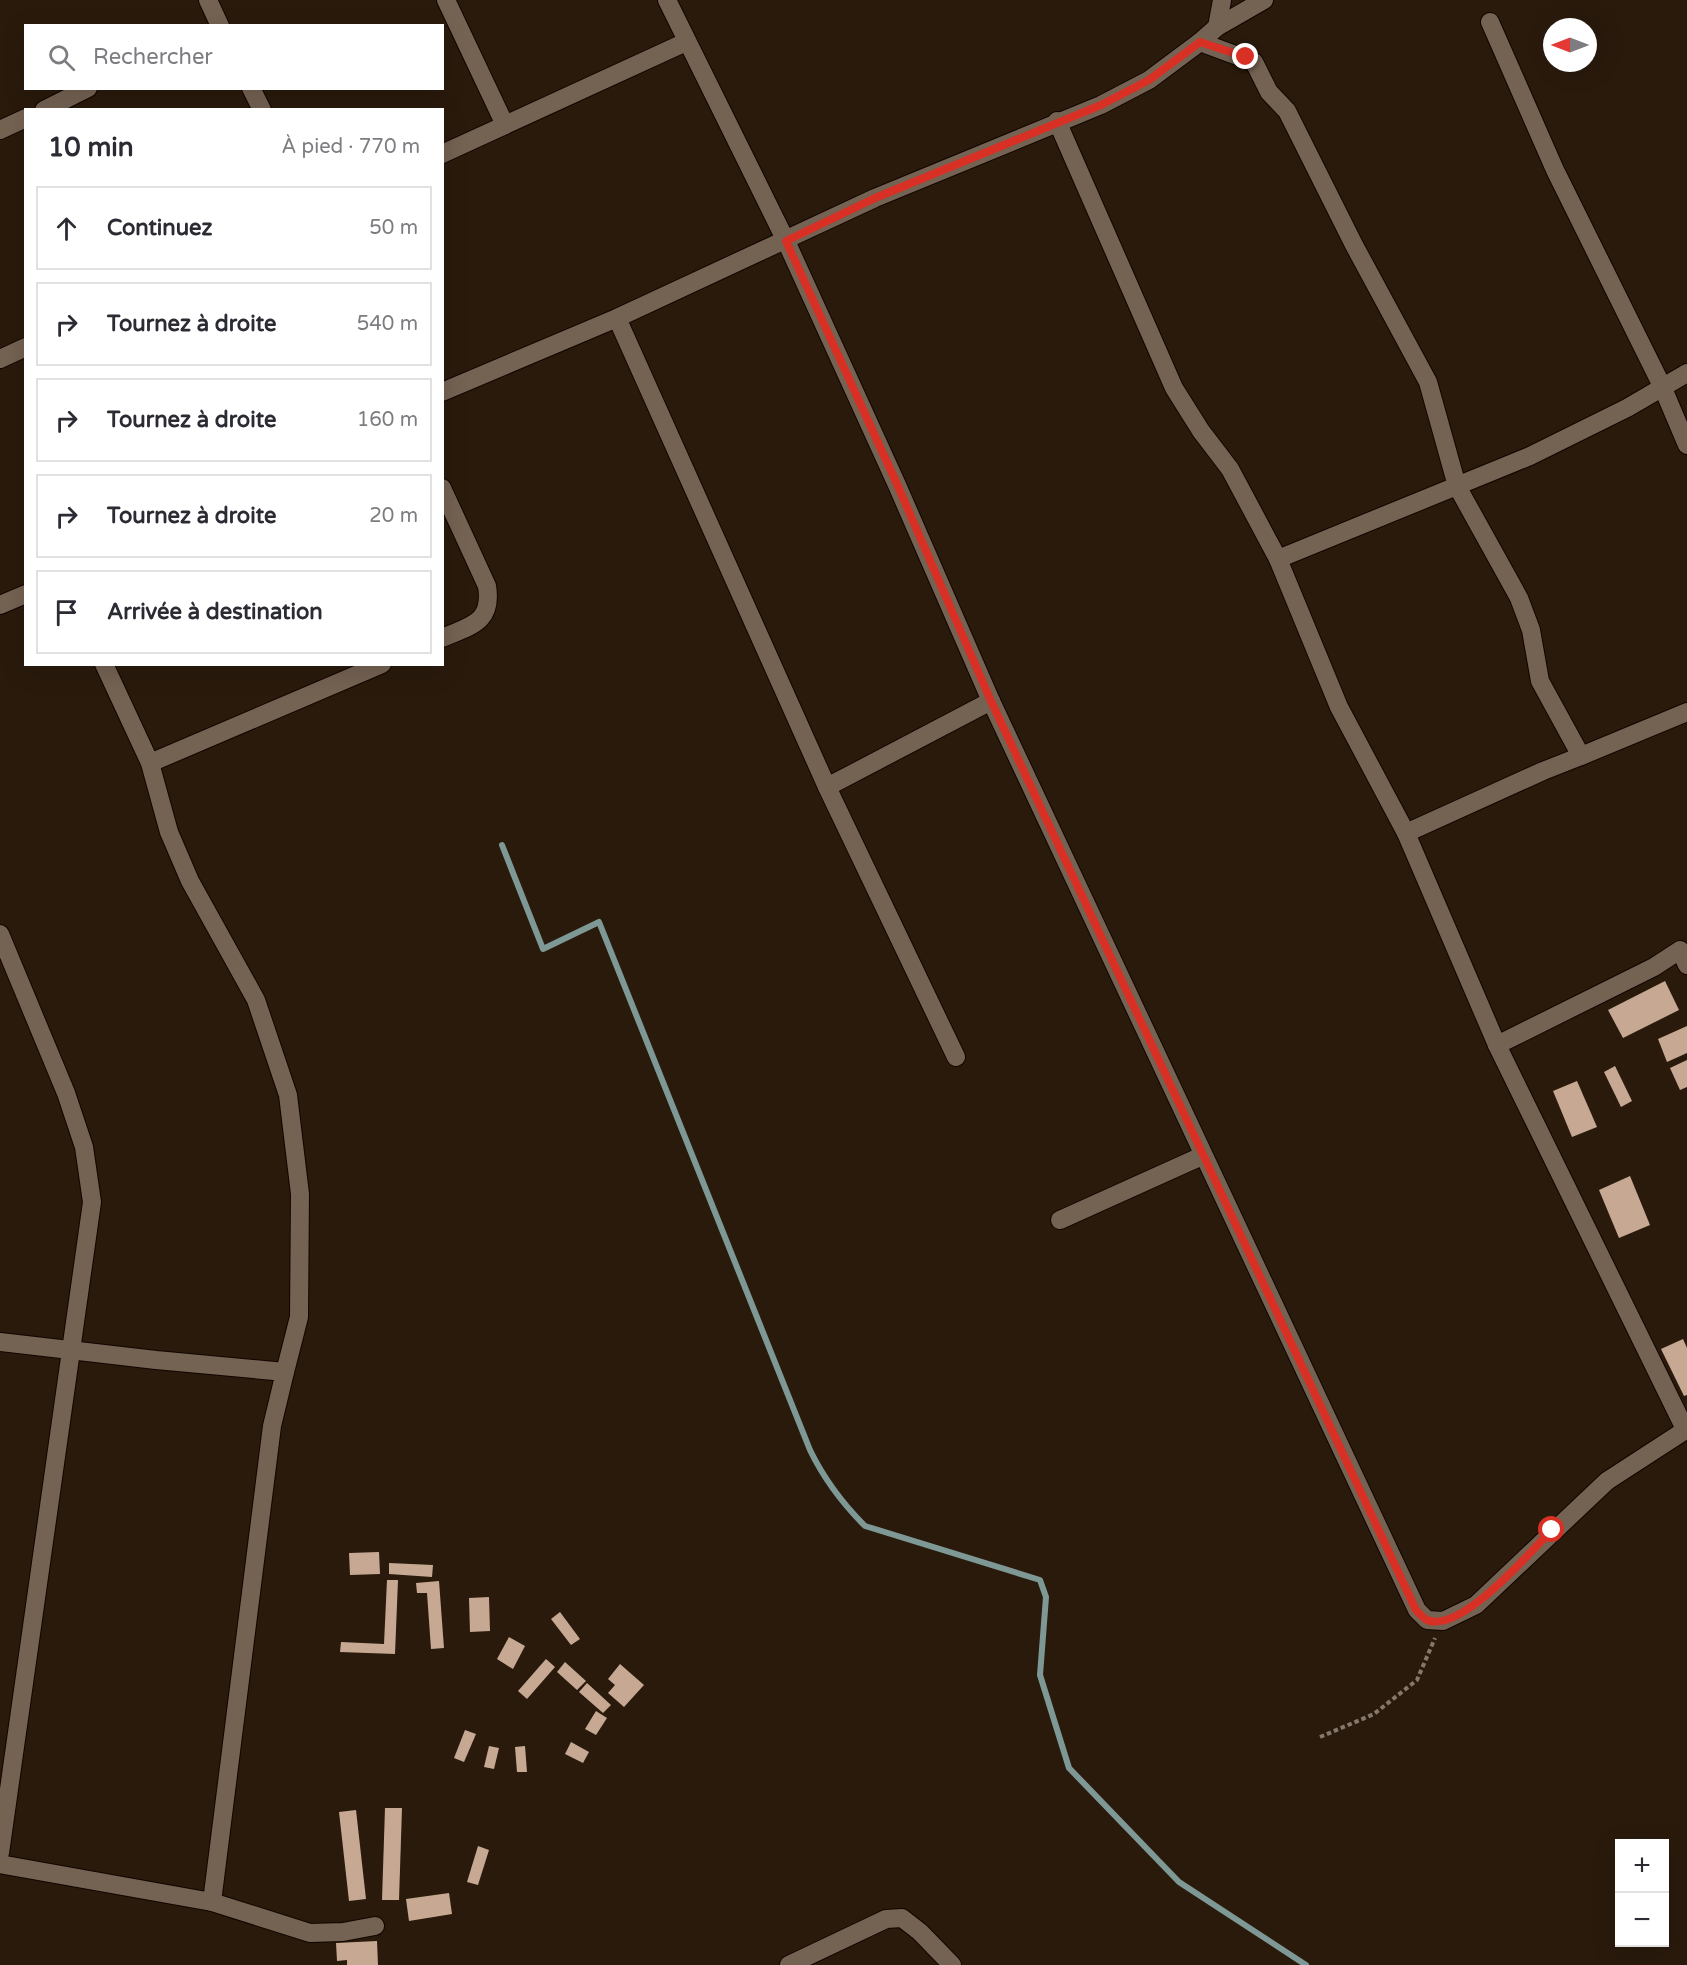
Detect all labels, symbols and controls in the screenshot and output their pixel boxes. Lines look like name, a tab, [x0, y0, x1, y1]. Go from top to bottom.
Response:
north arrow	[1543, 18, 1597, 72]
search box	[24, 24, 444, 90]
icon: search	[45, 41, 78, 74]
route end	[1232, 43, 1258, 69]
text: Rechercher	[93, 44, 213, 70]
text: 10 min	[48, 132, 134, 163]
text: À pied · 770 m	[282, 135, 420, 159]
icon: ahead	[50, 212, 83, 245]
text: Continuez	[107, 215, 212, 241]
text: 50 m	[369, 216, 418, 240]
icon: right	[50, 308, 83, 341]
text: Tournez à droite	[107, 311, 276, 337]
text: 540 m	[357, 312, 418, 336]
icon: right	[50, 404, 83, 437]
text: Tournez à droite	[107, 407, 276, 433]
text: 160 m	[357, 408, 418, 432]
icon: right	[50, 500, 83, 533]
text: Tournez à droite	[107, 503, 276, 529]
text: 20 m	[369, 504, 418, 528]
icon: arrive	[50, 596, 83, 629]
text: Arrivée à destination	[107, 599, 323, 625]
route start	[1538, 1516, 1564, 1542]
map controls	[1615, 1839, 1669, 1947]
button: +	[1615, 1839, 1669, 1893]
button: −	[1615, 1893, 1669, 1947]

